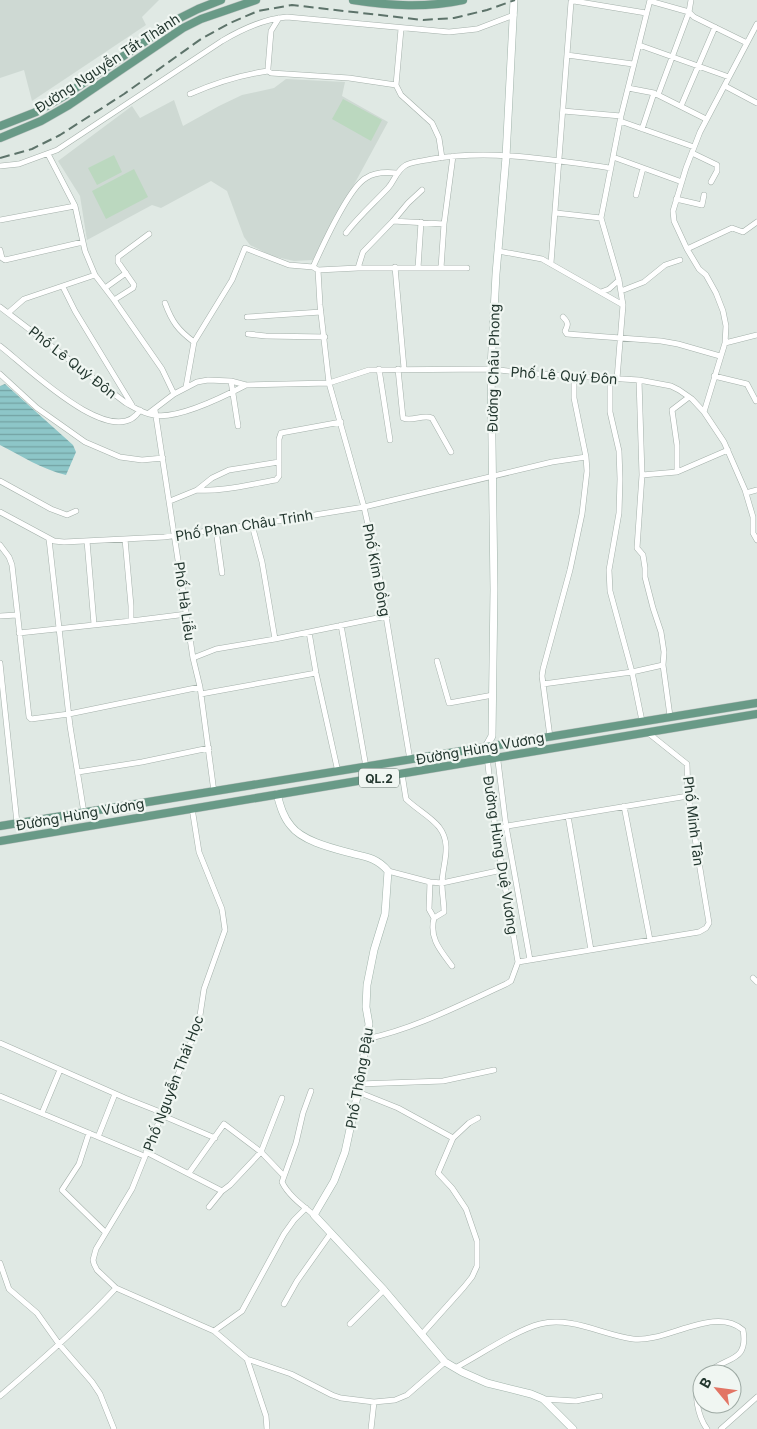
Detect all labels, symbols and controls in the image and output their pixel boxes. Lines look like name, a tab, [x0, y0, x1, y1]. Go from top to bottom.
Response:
street label: Đường Nguyễn Tất Thành	[32, 10, 182, 116]
street label: Đường Châu Phong	[483, 304, 503, 432]
street label: Phố Lê Quý Đôn	[26, 322, 120, 402]
street label: Phố Lê Quý Đôn	[510, 363, 618, 387]
street label: Phố Phan Châu Trinh	[174, 506, 314, 544]
street label: Phố Kim Đồng	[360, 522, 394, 618]
street label: Phố Hà Liễu	[171, 560, 199, 642]
street label: Đường Hùng Vương	[415, 728, 545, 768]
road number: QL.2	[359, 768, 399, 788]
street label: Đường Hùng Duệ Vương	[480, 774, 522, 936]
street label: Phố Minh Tân	[680, 775, 708, 867]
street label: Đường Hùng Vương	[15, 794, 145, 834]
street label: Phố Nguyễn Thái Học	[139, 1013, 207, 1153]
street label: Phố Thông Đậu	[342, 1026, 376, 1130]
north arrow	[692, 1364, 742, 1414]
text: B	[696, 1374, 715, 1391]

